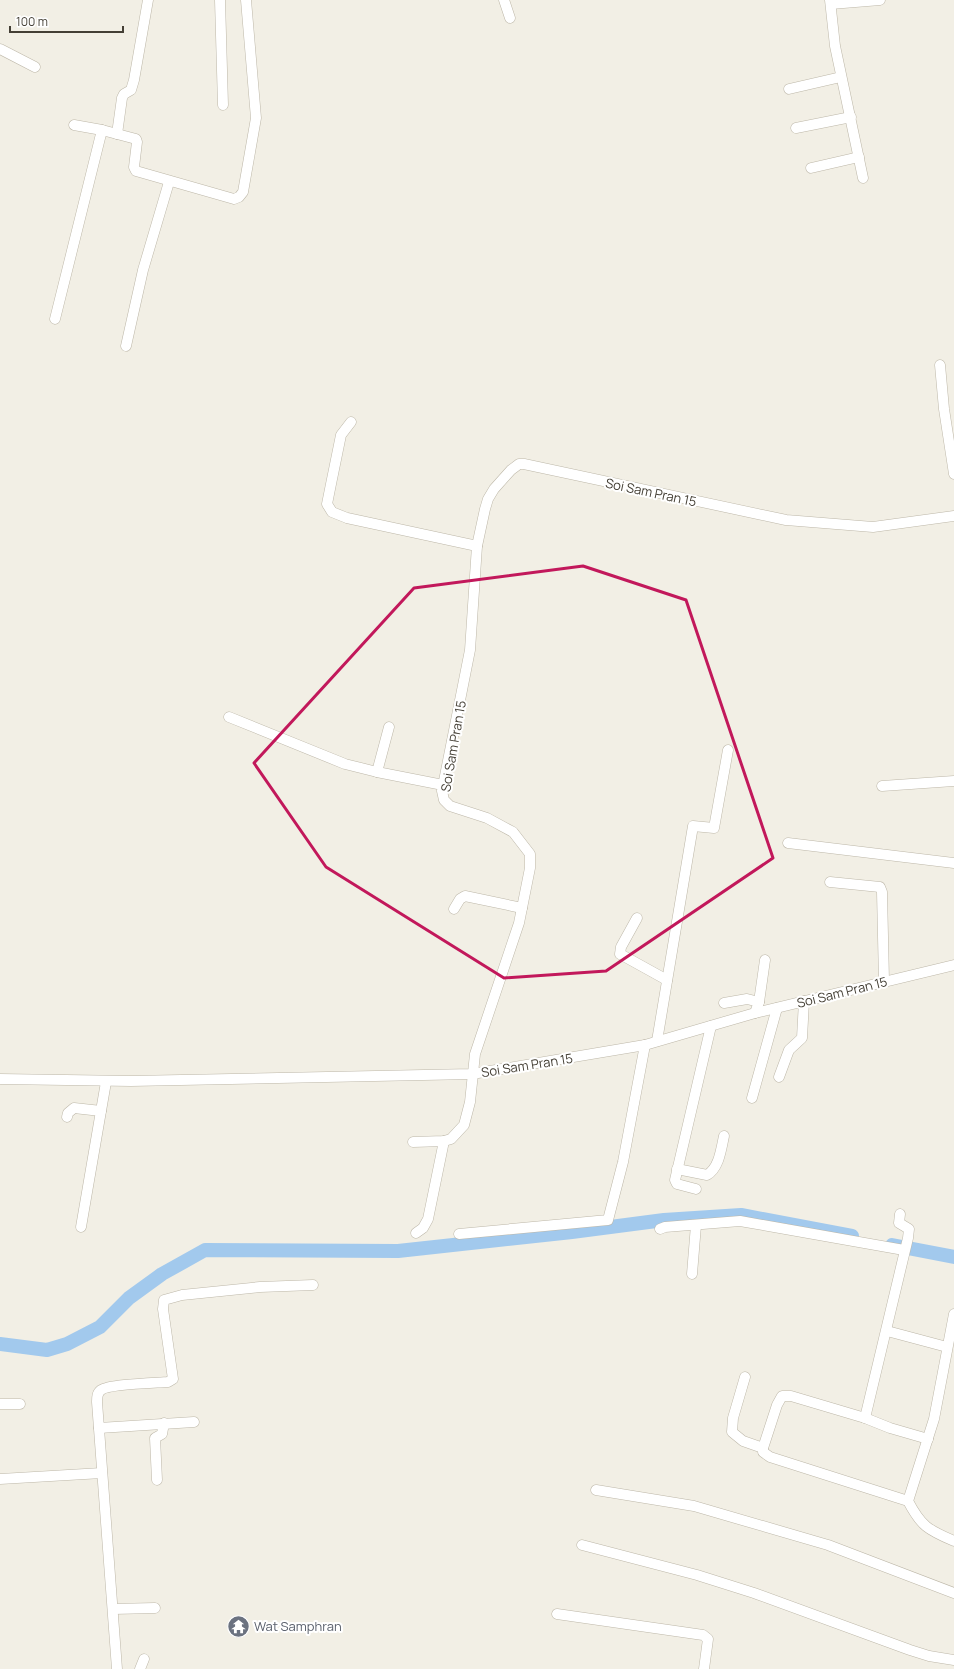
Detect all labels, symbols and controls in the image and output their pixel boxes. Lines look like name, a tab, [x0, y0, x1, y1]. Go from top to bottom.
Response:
scale bar	[10, 8, 123, 34]
text: 100 m	[16, 13, 48, 30]
street label: Soi Sam Pran 15	[604, 474, 698, 510]
street label: Soi Sam Pran 15	[436, 699, 470, 793]
street label: Soi Sam Pran 15	[795, 972, 889, 1012]
street label: Soi Sam Pran 15	[480, 1049, 574, 1081]
temple icon: Wat Samphran	[225, 1613, 251, 1639]
place label: Wat Samphran	[254, 1617, 342, 1635]

